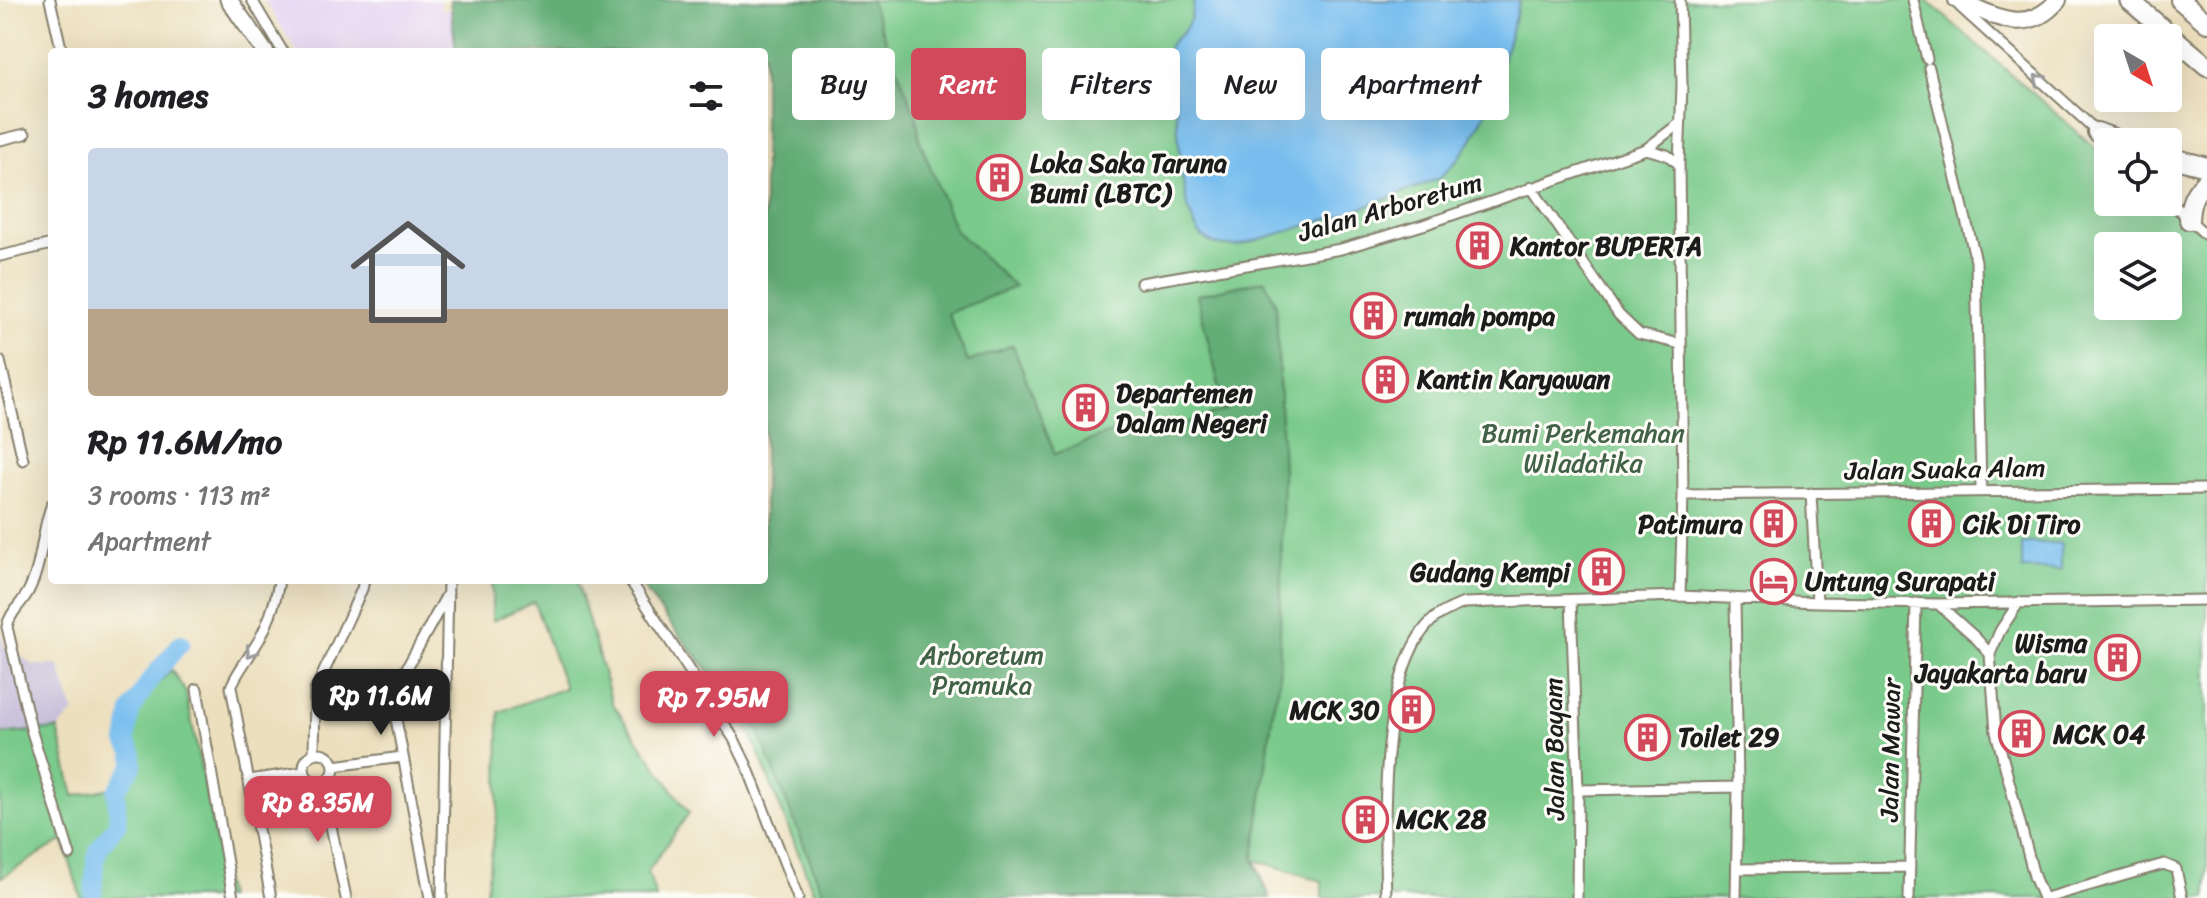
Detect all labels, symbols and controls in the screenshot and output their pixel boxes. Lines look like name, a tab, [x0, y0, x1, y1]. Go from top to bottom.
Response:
north arrow	[2094, 24, 2182, 112]
map controls	[2094, 24, 2182, 320]
chip: Buy	[792, 48, 895, 120]
chip: Rent	[911, 48, 1026, 120]
chip: Filters	[1042, 48, 1180, 120]
chip: New	[1196, 48, 1305, 120]
chip: Apartment	[1321, 48, 1509, 120]
text: 3 homes	[88, 66, 208, 126]
icon: filters	[684, 74, 728, 118]
one-way arrow	[2034, 74, 2049, 89]
button: locate	[2094, 128, 2182, 216]
place label: Loka Saka Taruna Bumi (LBTC)	[1030, 140, 1227, 216]
building icon: Loka Saka Taruna Bumi (LBTC)	[975, 154, 1023, 202]
street label: Jalan Arboretum	[1291, 159, 1488, 256]
icon: home	[336, 200, 480, 344]
building icon: Kantor BUPERTA	[1455, 222, 1503, 270]
place label: Kantor BUPERTA	[1509, 223, 1702, 269]
button: layers	[2094, 232, 2182, 320]
building icon: rumah pompa	[1349, 292, 1397, 340]
place label: rumah pompa	[1403, 293, 1555, 339]
building icon: Kantin Karyawan	[1362, 355, 1410, 403]
place label: Kantin Karyawan	[1416, 356, 1610, 402]
place label: Departemen Dalam Negeri	[1116, 370, 1269, 446]
building icon: Departemen Dalam Negeri	[1061, 384, 1109, 432]
park label: Bumi Perkemahan Wiladatika	[1481, 410, 1685, 486]
text: Rp 11.6M/mo	[88, 412, 282, 472]
street label: Jalan Suaka Alam	[1843, 444, 2046, 494]
text: 3 rooms · 113 m²	[88, 472, 271, 518]
building icon: Patimura	[1750, 500, 1798, 548]
building icon: Cik Di Tiro	[1908, 500, 1956, 548]
place label: Patimura	[1638, 501, 1743, 547]
place label: Cik Di Tiro	[1962, 501, 2081, 547]
text: Apartment	[88, 518, 211, 564]
building icon: Gudang Kempi	[1577, 548, 1625, 596]
place label: Gudang Kempi	[1410, 549, 1572, 595]
hotel icon: Untung Surapati	[1750, 557, 1798, 605]
place label: Untung Surapati	[1805, 558, 1997, 604]
place label: Wisma Jayakarta baru	[1913, 620, 2088, 696]
park label: Arboretum Pramuka	[919, 632, 1044, 708]
building icon: Wisma Jayakarta baru	[2094, 634, 2142, 682]
one-way arrow	[245, 643, 260, 657]
pin: Rp 11.6M	[298, 669, 464, 737]
pin: Rp 7.95M	[631, 671, 797, 739]
text: Rp 11.6M	[330, 672, 432, 718]
text: Rp 7.95M	[658, 674, 770, 720]
street label: Jalan Bayam	[1530, 677, 1578, 822]
street label: Jalan Mawar	[1866, 677, 1914, 823]
building icon: MCK 30	[1387, 686, 1435, 734]
place label: MCK 30	[1288, 687, 1380, 733]
building icon: MCK 04	[1998, 710, 2046, 758]
place label: MCK 04	[2052, 711, 2146, 757]
building icon: Toilet 29	[1623, 713, 1671, 761]
place label: Toilet 29	[1678, 714, 1780, 760]
pin: Rp 8.35M	[235, 776, 401, 844]
text: Rp 8.35M	[262, 779, 374, 825]
building icon: MCK 28	[1341, 795, 1389, 843]
place label: MCK 28	[1395, 796, 1487, 842]

